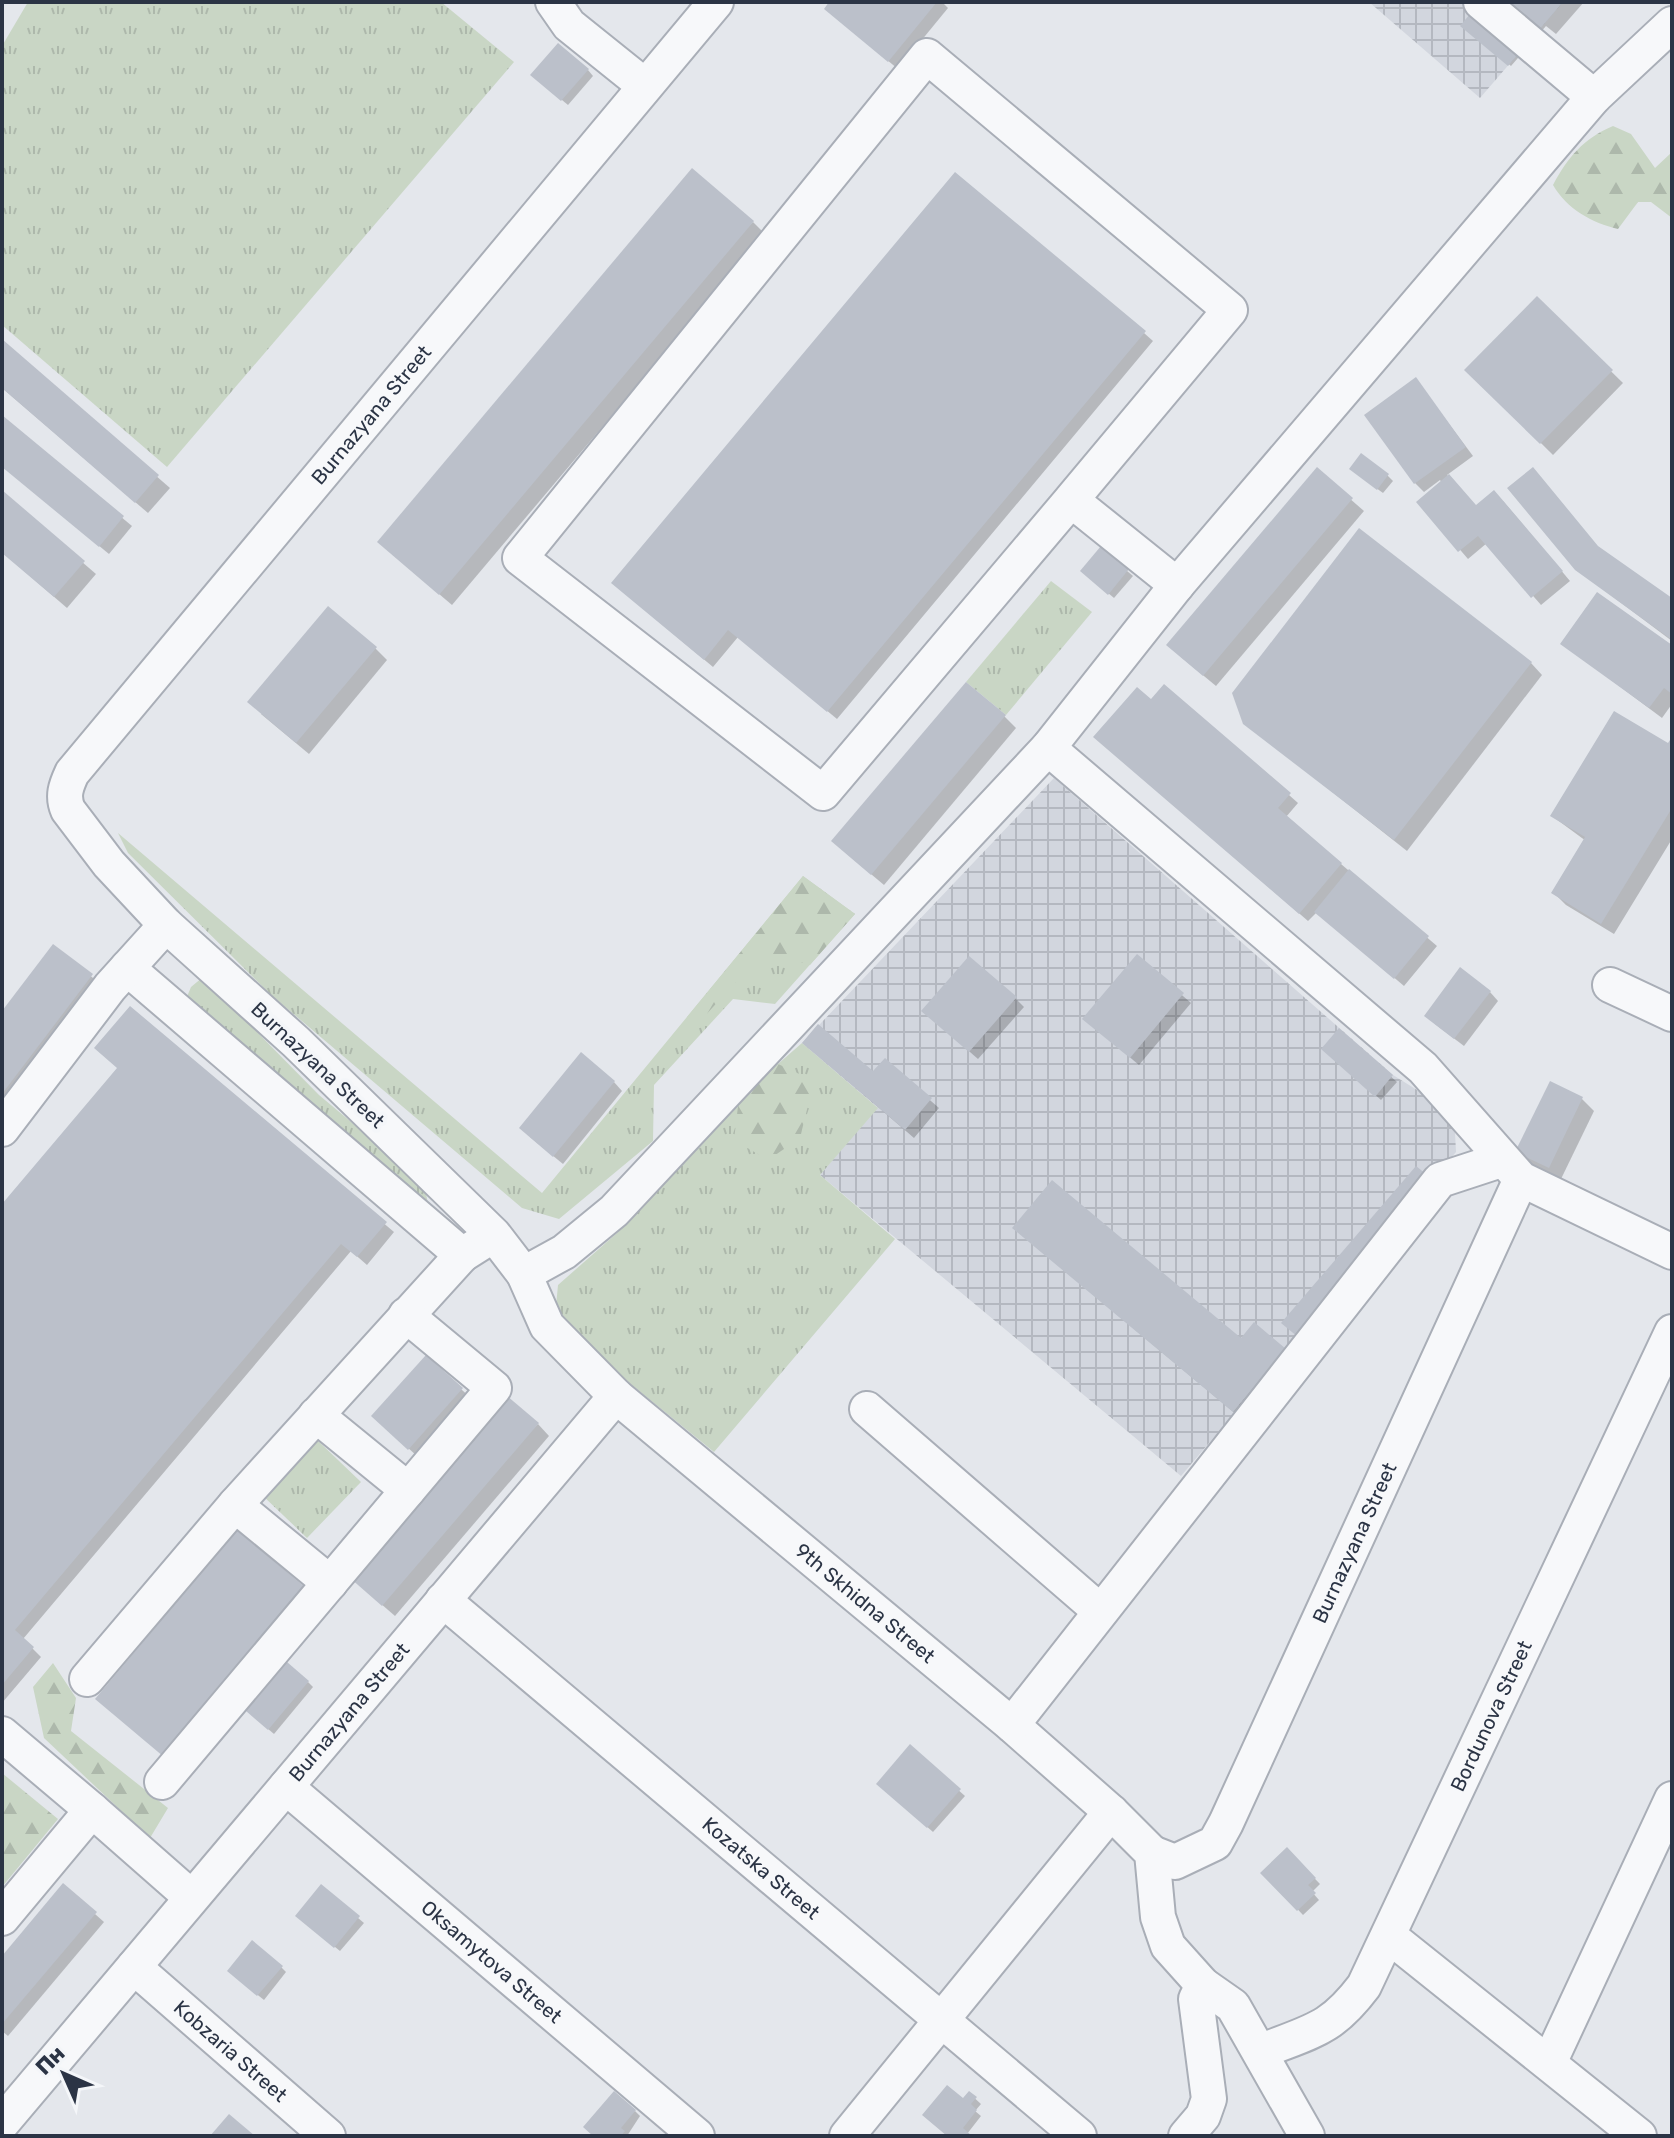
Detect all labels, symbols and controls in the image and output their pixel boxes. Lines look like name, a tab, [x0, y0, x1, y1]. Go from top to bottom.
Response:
street label: Burnazyana Street	[306, 340, 436, 489]
street label: Burnazyana Street	[246, 997, 390, 1133]
street label: Burnazyana Street	[1307, 1459, 1402, 1627]
street label: 9th Skhidna Street	[790, 1538, 940, 1668]
street label: Bordunova Street	[1445, 1636, 1537, 1795]
street label: Burnazyana Street	[284, 1638, 415, 1786]
street label: Kozatska Street	[698, 1812, 825, 1924]
street label: Oksamytova Street	[417, 1895, 567, 2028]
street label: Kobzaria Street	[169, 1995, 292, 2107]
north arrow	[24, 2034, 104, 2114]
text: Пн	[30, 2040, 71, 2081]

